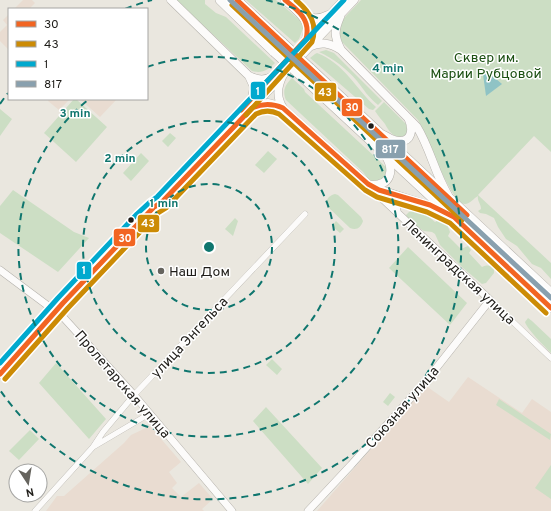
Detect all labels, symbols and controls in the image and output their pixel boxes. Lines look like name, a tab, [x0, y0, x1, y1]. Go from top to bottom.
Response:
legend	[8, 8, 148, 100]
text: 30	[44, 17, 59, 33]
text: 43	[44, 37, 59, 53]
park label: Сквер им. Марии Рубцовой	[430, 50, 542, 83]
text: 1	[44, 57, 48, 73]
text: 4 min	[372, 61, 404, 77]
text: 817	[44, 77, 62, 93]
line badge: 1	[250, 81, 266, 100]
line badge: 43	[314, 82, 337, 102]
text: 1	[256, 85, 260, 99]
text: 43	[318, 86, 332, 100]
line badge: 30	[341, 98, 363, 117]
text: 30	[345, 101, 359, 115]
text: 3 min	[59, 106, 91, 122]
unlabelled marker	[366, 121, 376, 131]
line badge: 817	[375, 139, 406, 159]
text: 817	[381, 143, 399, 157]
text: 2 min	[104, 151, 136, 167]
text: 1 min	[150, 196, 178, 212]
line badge: 43	[137, 214, 160, 233]
unlabelled marker	[126, 215, 136, 225]
street label: Ленинградская улица	[398, 215, 518, 329]
text: 43	[141, 217, 155, 231]
line badge: 30	[113, 228, 136, 247]
text: 30	[118, 232, 132, 246]
centre of rings	[202, 240, 216, 254]
line badge: 1	[76, 261, 92, 280]
text: 1	[82, 264, 86, 278]
place label: Наш Дом	[169, 264, 230, 281]
marker: Наш Дом	[156, 266, 166, 276]
street label: улица Энгельса	[148, 294, 232, 382]
street label: Пролетарская улица	[70, 328, 173, 442]
street label: Союзная улица	[363, 363, 443, 453]
north arrow	[8, 463, 48, 503]
text: N	[25, 484, 35, 499]

